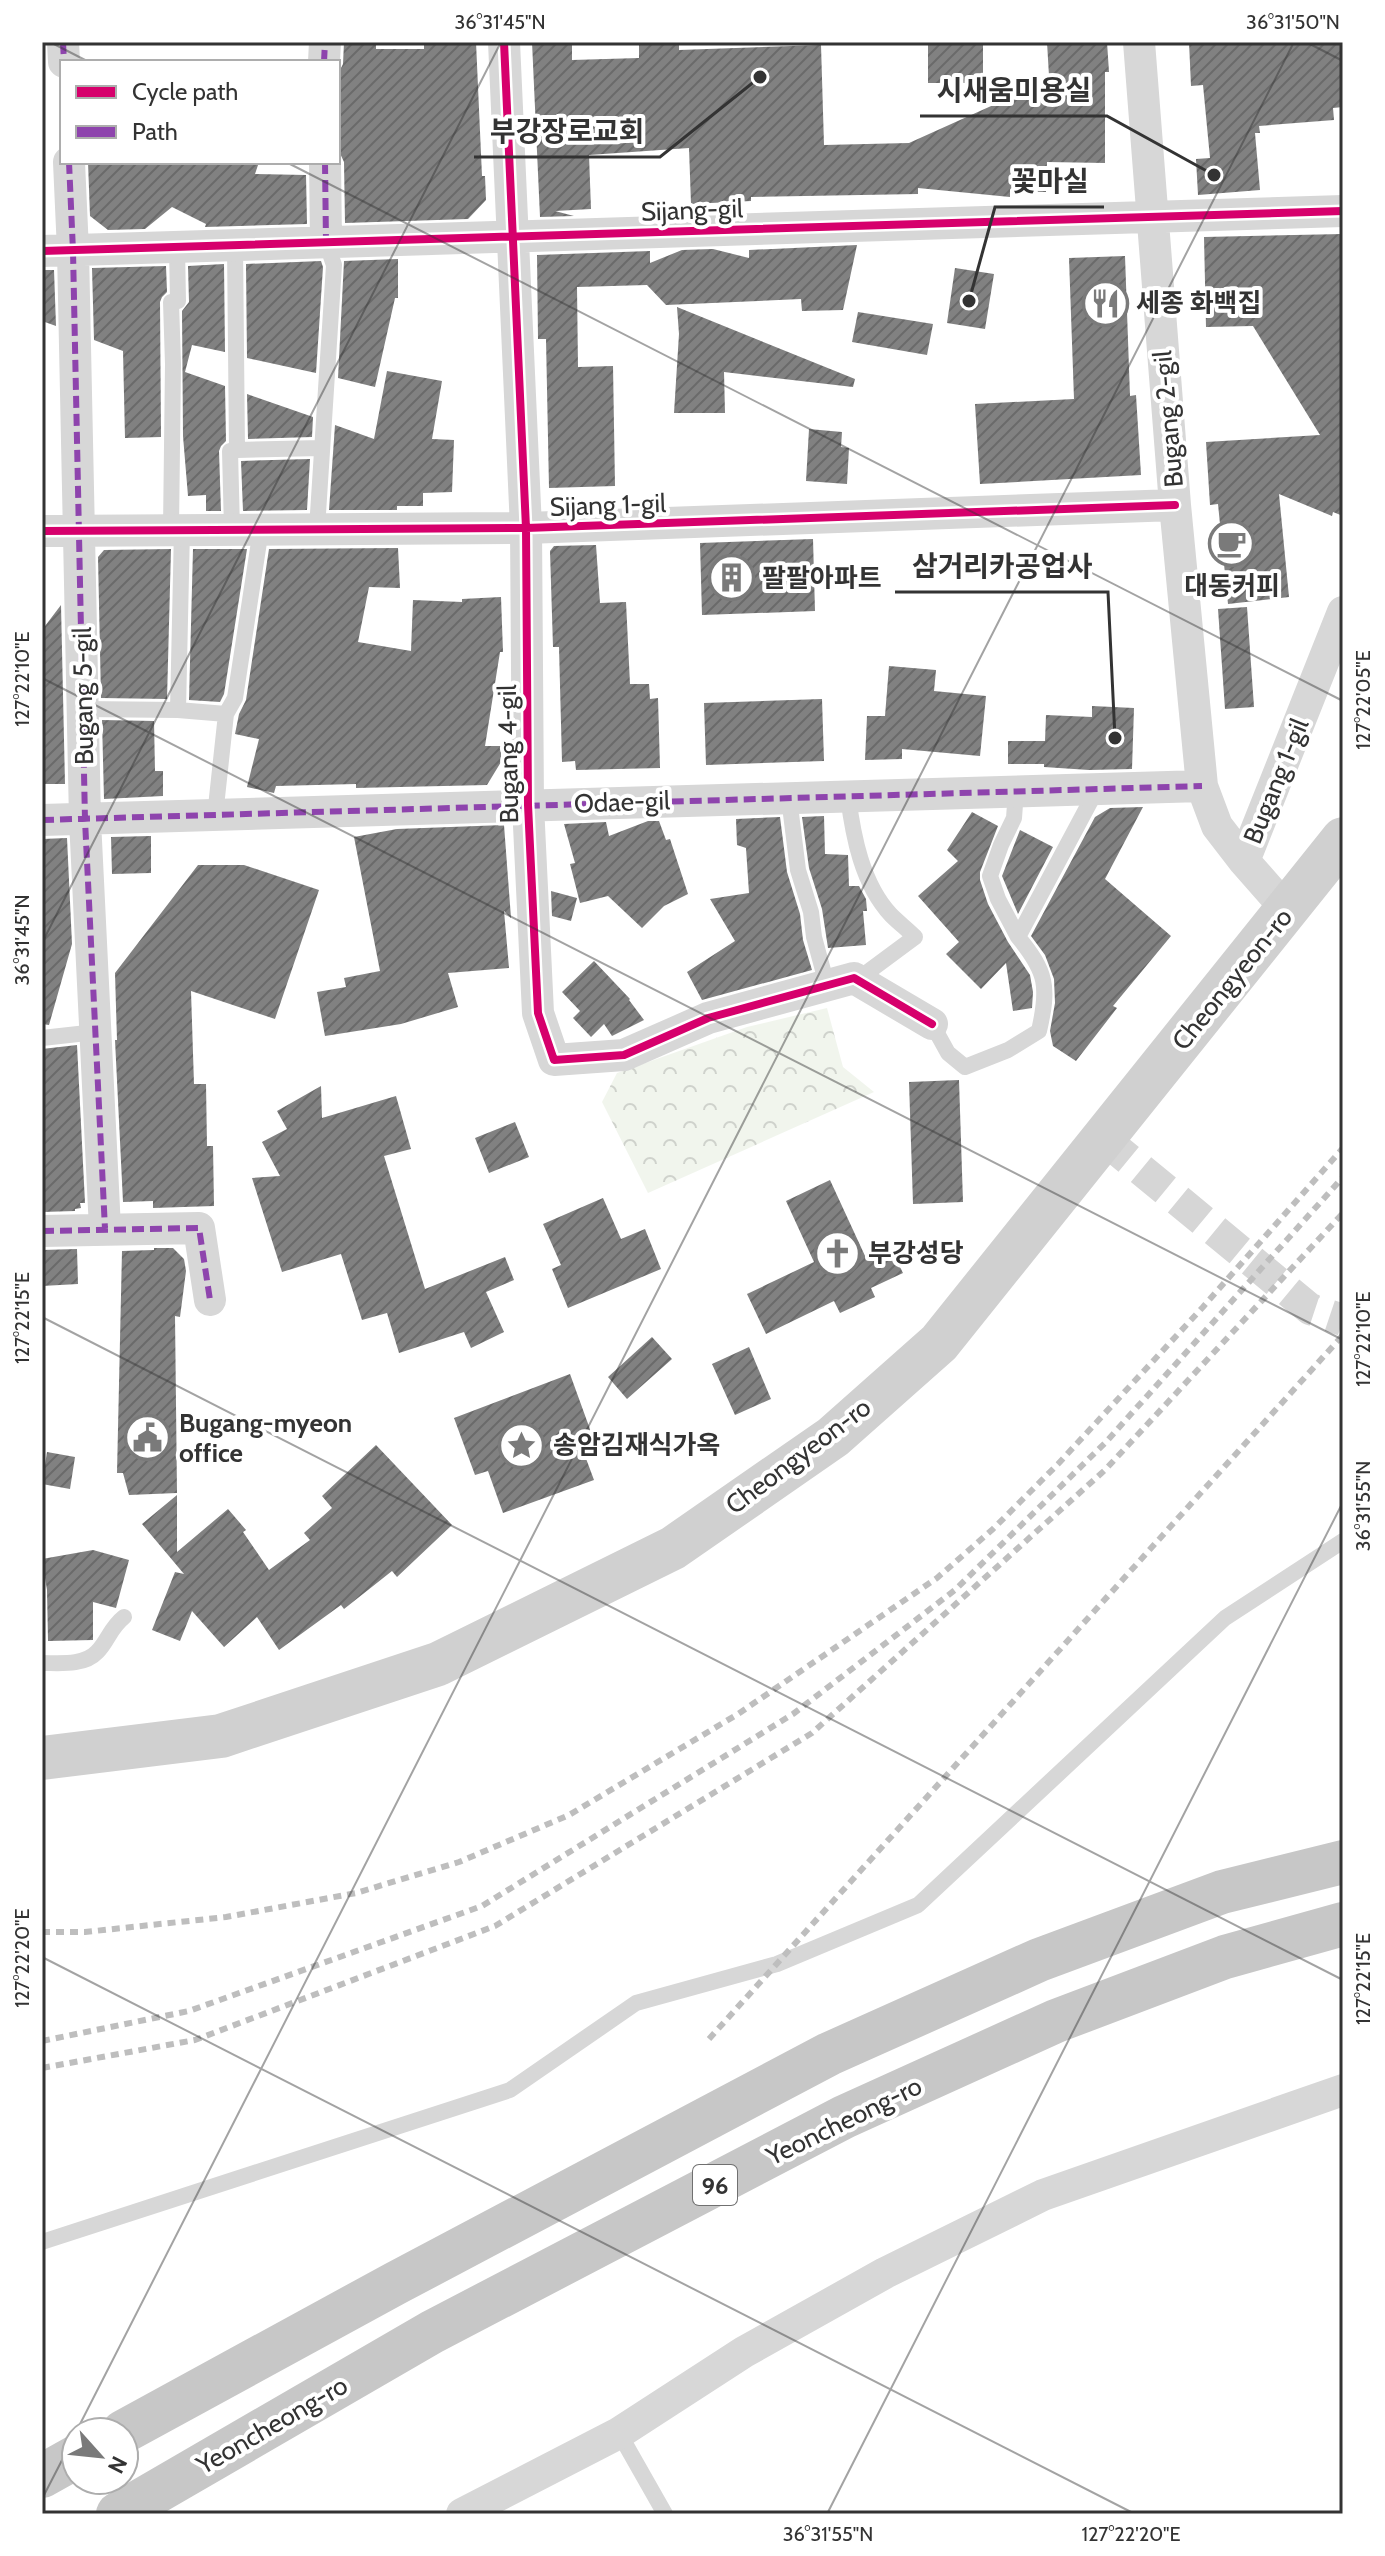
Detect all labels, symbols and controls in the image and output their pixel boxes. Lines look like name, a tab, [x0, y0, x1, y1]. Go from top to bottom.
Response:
text: 36°31'45"N	[454, 10, 546, 34]
text: 36°31'50"N	[1246, 10, 1340, 34]
legend	[60, 60, 340, 164]
callout: 시새움미용실	[920, 64, 1107, 116]
text: 시새움미용실	[937, 73, 1091, 107]
text: Cycle path	[132, 77, 238, 106]
callout: 부강장로교회	[474, 105, 660, 157]
text: 부강장로교회	[490, 114, 644, 148]
text: Path	[132, 117, 178, 146]
callout: 꽃마실	[995, 155, 1104, 207]
text: 꽃마실	[1011, 164, 1089, 198]
street label: Sijang-gil	[640, 192, 744, 228]
restaurant icon: 세종 화백집	[1081, 279, 1129, 327]
place label: 세종 화백집	[1136, 287, 1261, 319]
street label: Bugang 2-gil	[1146, 349, 1190, 489]
street label: Sijang 1-gil	[549, 487, 667, 523]
cafe icon: 대동커피	[1208, 519, 1256, 567]
callout: 삼거리카공업사	[895, 540, 1108, 592]
text: 삼거리카공업사	[912, 549, 1092, 583]
building icon: 팔팔아파트	[707, 554, 755, 602]
place label: 팔팔아파트	[762, 562, 882, 594]
place label: 대동커피	[1184, 570, 1280, 602]
street label: Bugang 5-gil	[66, 627, 100, 765]
text: 127°22'10"E	[10, 631, 34, 727]
text: 127°22'05"E	[1351, 650, 1375, 750]
street label: Bugang 4-gil	[491, 684, 525, 824]
street label: Bugang 1-gil	[1236, 714, 1316, 848]
street label: Odae-gil	[573, 784, 671, 820]
text: 36°31'45"N	[10, 894, 34, 986]
street label: Cheongyeon-ro	[1165, 902, 1299, 1056]
church icon: 부강성당	[813, 1229, 861, 1277]
place label: 부강성당	[868, 1237, 964, 1269]
text: 127°22'15"E	[10, 1272, 34, 1364]
text: 127°22'10"E	[1351, 1291, 1375, 1387]
street label: Cheongyeon-ro	[719, 1391, 877, 1521]
place label: Bugang-myeon office	[179, 1407, 352, 1469]
public building icon: Bugang-myeon office	[124, 1414, 172, 1462]
place icon: 송암김재식가옥	[498, 1421, 546, 1469]
place label: 송암김재식가옥	[553, 1429, 720, 1461]
text: 36°31'55"N	[1351, 1461, 1375, 1551]
text: 127°22'20"E	[10, 1908, 34, 2008]
text: 127°22'15"E	[1351, 1933, 1375, 2025]
street label: Yeoncheong-ro	[760, 2070, 927, 2173]
road number: 96	[693, 2165, 737, 2205]
street label: Yeoncheong-ro	[190, 2369, 353, 2482]
north arrow	[60, 2416, 140, 2496]
text: N	[102, 2452, 133, 2478]
text: 36°31'55"N	[783, 2522, 873, 2546]
text: 127°22'20"E	[1081, 2522, 1181, 2546]

